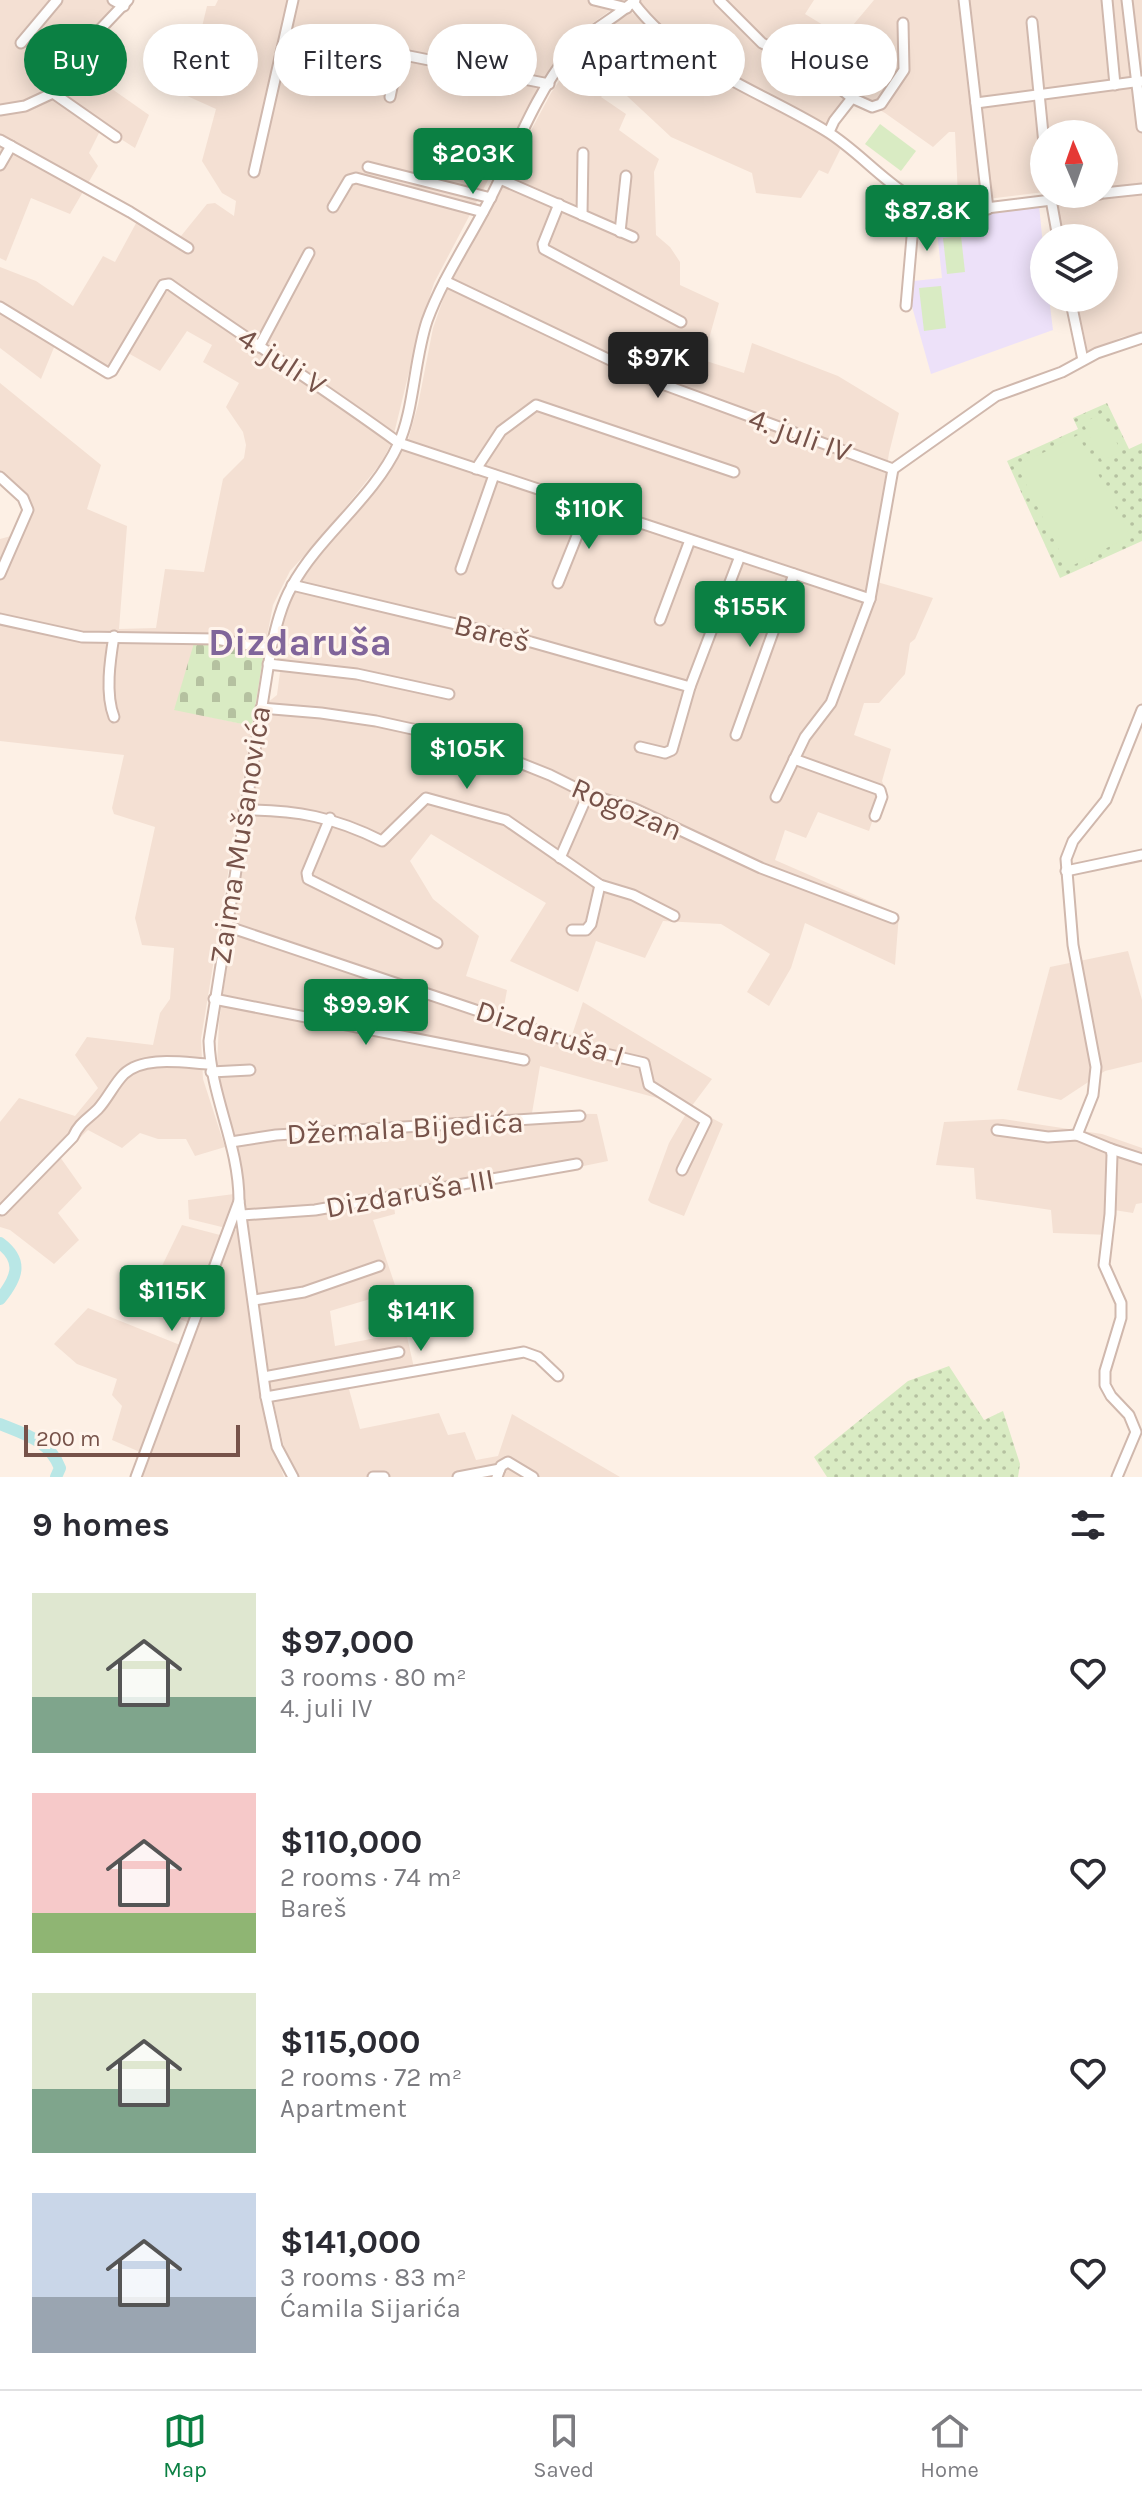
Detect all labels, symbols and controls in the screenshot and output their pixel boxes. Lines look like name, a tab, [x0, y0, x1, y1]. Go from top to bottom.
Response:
chip: Buy	[24, 24, 127, 96]
chip: Rent	[143, 24, 258, 96]
chip: Filters	[274, 24, 411, 96]
chip: New	[427, 24, 537, 96]
chip: Apartment	[553, 24, 745, 96]
chip: House	[761, 24, 897, 96]
north arrow	[1030, 120, 1118, 208]
map controls	[1030, 120, 1118, 312]
pin: $203K	[417, 128, 529, 196]
text: $203K	[431, 138, 515, 169]
pin: $87.8K	[862, 185, 992, 253]
text: $87.8K	[883, 195, 971, 226]
button: layers	[1030, 224, 1118, 312]
street label: 4. juli V	[231, 319, 333, 403]
pin: $97K	[611, 332, 705, 400]
text: $97K	[626, 342, 690, 373]
street label: 4. juli IV	[744, 400, 856, 470]
pin: $110K	[533, 483, 645, 551]
text: $110K	[554, 493, 624, 524]
pin: $155K	[694, 581, 806, 649]
text: $155K	[713, 591, 787, 622]
street label: Bareš	[450, 606, 534, 660]
district label: Dizdaruša	[208, 620, 392, 665]
street label: Zaima Mušanovića	[202, 703, 278, 967]
pin: $105K	[411, 723, 523, 791]
text: $105K	[429, 733, 505, 764]
street label: Rogozan	[566, 770, 688, 848]
pin: $99.9K	[301, 979, 431, 1047]
text: $99.9K	[322, 989, 410, 1020]
street label: Dizdaruša I	[471, 992, 629, 1074]
street label: Džemala Bijedića	[286, 1104, 524, 1152]
street label: Dizdaruša III	[323, 1160, 497, 1226]
pin: $115K	[116, 1265, 228, 1333]
text: $115K	[138, 1275, 206, 1306]
pin: $141K	[365, 1285, 477, 1353]
text: $141K	[387, 1295, 455, 1326]
scale bar	[24, 1421, 240, 1457]
text: 200 m	[36, 1426, 101, 1452]
icon: filters	[1066, 1503, 1110, 1547]
text: 9 homes	[32, 1505, 170, 1545]
text: $97,000	[280, 1622, 414, 1662]
icon: home	[96, 1625, 192, 1721]
icon: heart	[1066, 1651, 1110, 1695]
text: 3 rooms · 80 m²	[280, 1662, 467, 1693]
text: 4. juli IV	[280, 1693, 372, 1724]
text: $110,000	[280, 1822, 422, 1862]
icon: home	[96, 1825, 192, 1921]
icon: heart	[1066, 1851, 1110, 1895]
text: 2 rooms · 74 m²	[280, 1862, 462, 1893]
text: Bareš	[280, 1893, 347, 1924]
text: $115,000	[280, 2022, 421, 2062]
icon: home	[96, 2025, 192, 2121]
icon: heart	[1066, 2051, 1110, 2095]
text: 2 rooms · 72 m²	[280, 2062, 462, 2093]
text: Apartment	[280, 2093, 407, 2124]
text: $141,000	[280, 2222, 421, 2262]
icon: home	[96, 2225, 192, 2321]
icon: heart	[1066, 2251, 1110, 2295]
text: 3 rooms · 83 m²	[280, 2262, 467, 2293]
text: Ćamila Sijarića	[280, 2293, 461, 2324]
tab: Map	[163, 2409, 207, 2483]
tab: Saved	[533, 2409, 594, 2483]
tab: Home	[920, 2409, 979, 2483]

